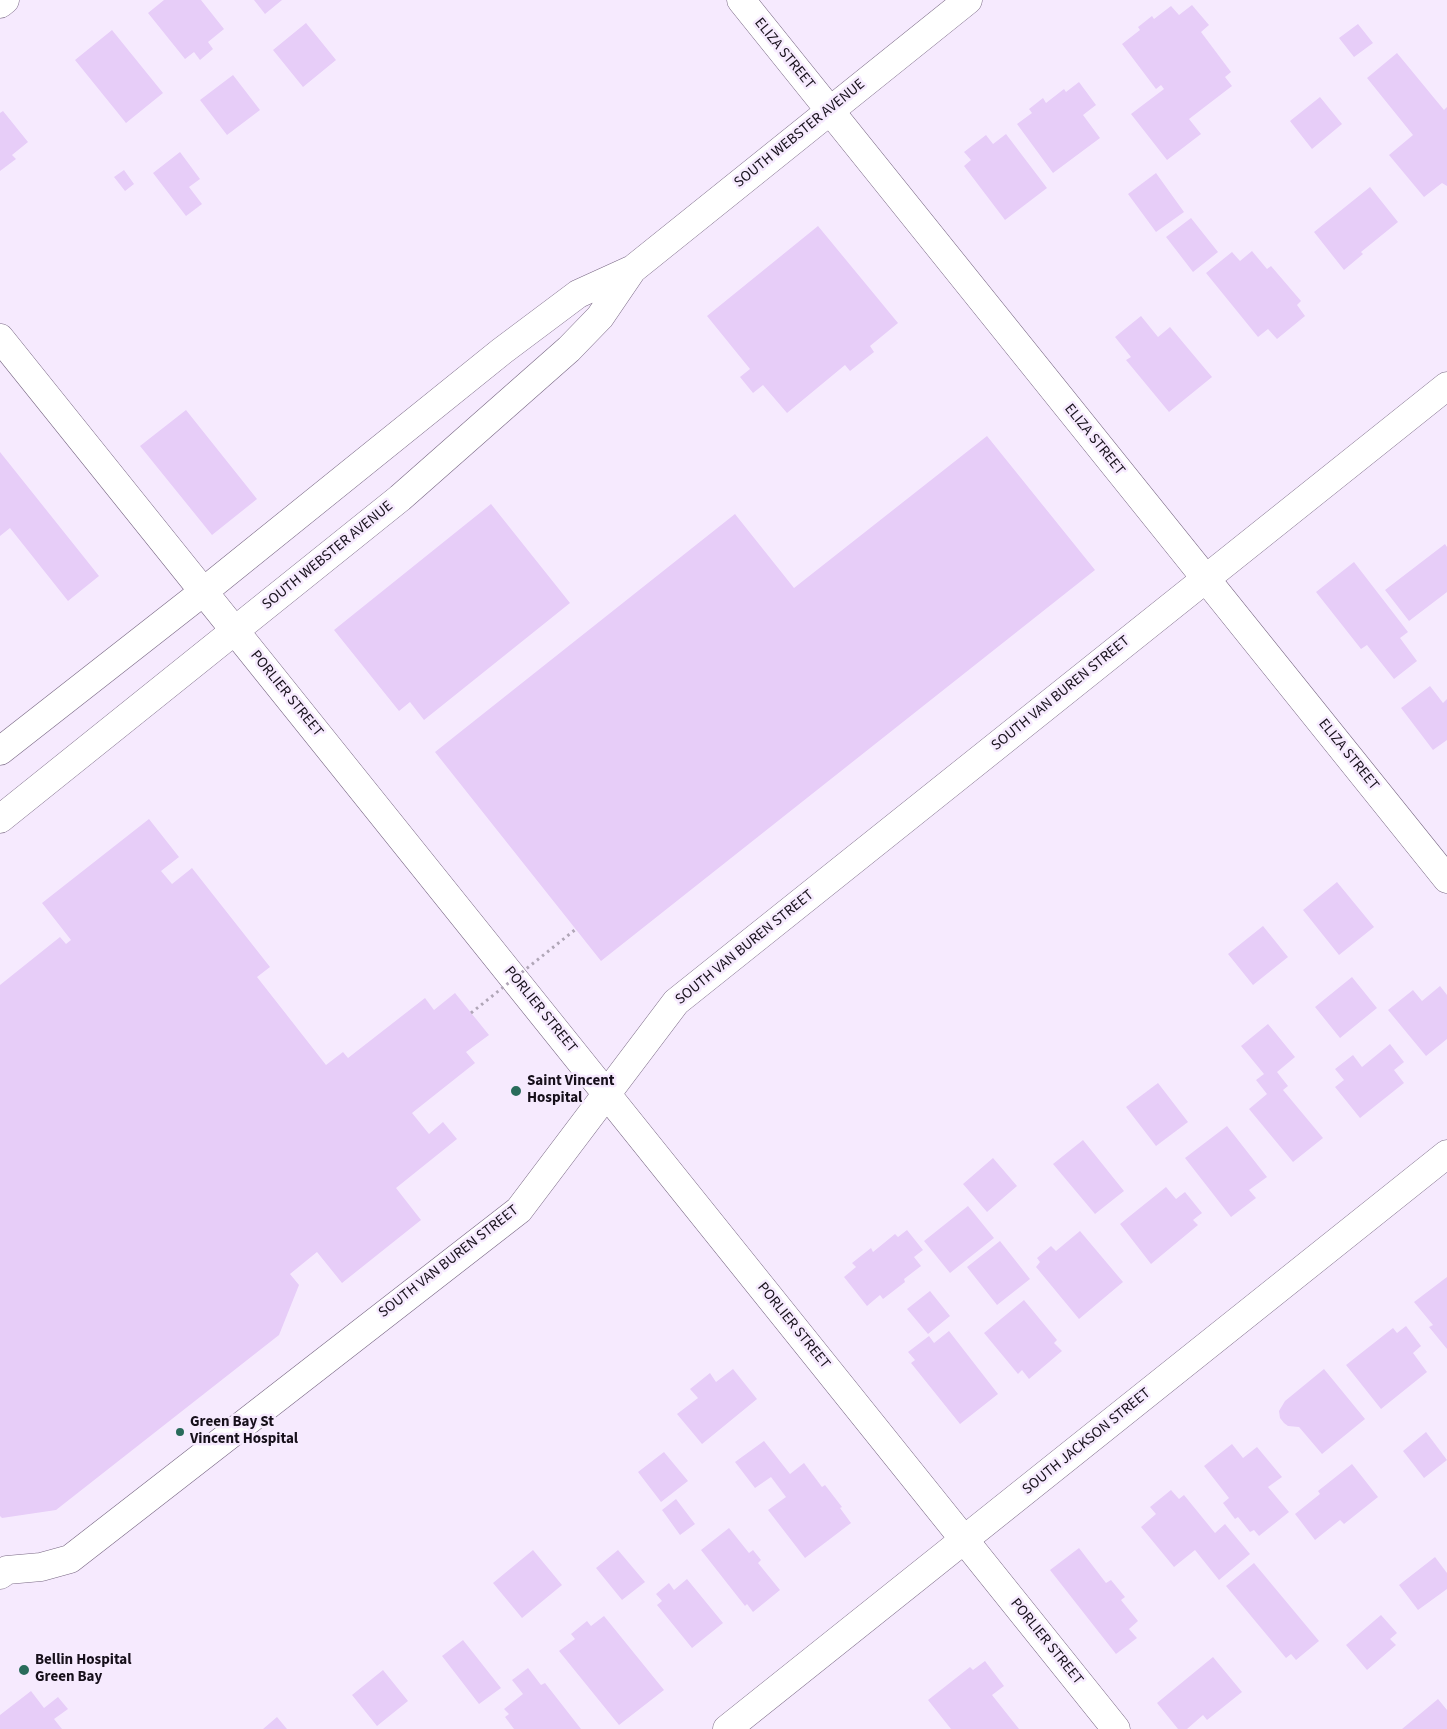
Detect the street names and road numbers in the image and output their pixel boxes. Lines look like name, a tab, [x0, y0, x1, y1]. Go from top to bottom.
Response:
street label: ELIZA STREET	[750, 15, 818, 93]
street label: SOUTH WEBSTER AVENUE	[731, 76, 869, 192]
street label: ELIZA STREET	[1060, 401, 1128, 479]
street label: SOUTH WEBSTER AVENUE	[259, 498, 397, 614]
street label: SOUTH VAN BUREN STREET	[988, 633, 1134, 755]
street label: PORLIER STREET	[246, 647, 326, 741]
street label: ELIZA STREET	[1314, 716, 1382, 794]
street label: SOUTH VAN BUREN STREET	[672, 887, 818, 1009]
street label: PORLIER STREET	[500, 963, 580, 1057]
street label: SOUTH VAN BUREN STREET	[375, 1202, 523, 1322]
street label: PORLIER STREET	[753, 1279, 833, 1373]
street label: SOUTH JACKSON STREET	[1019, 1385, 1155, 1499]
street label: PORLIER STREET	[1006, 1595, 1086, 1689]

